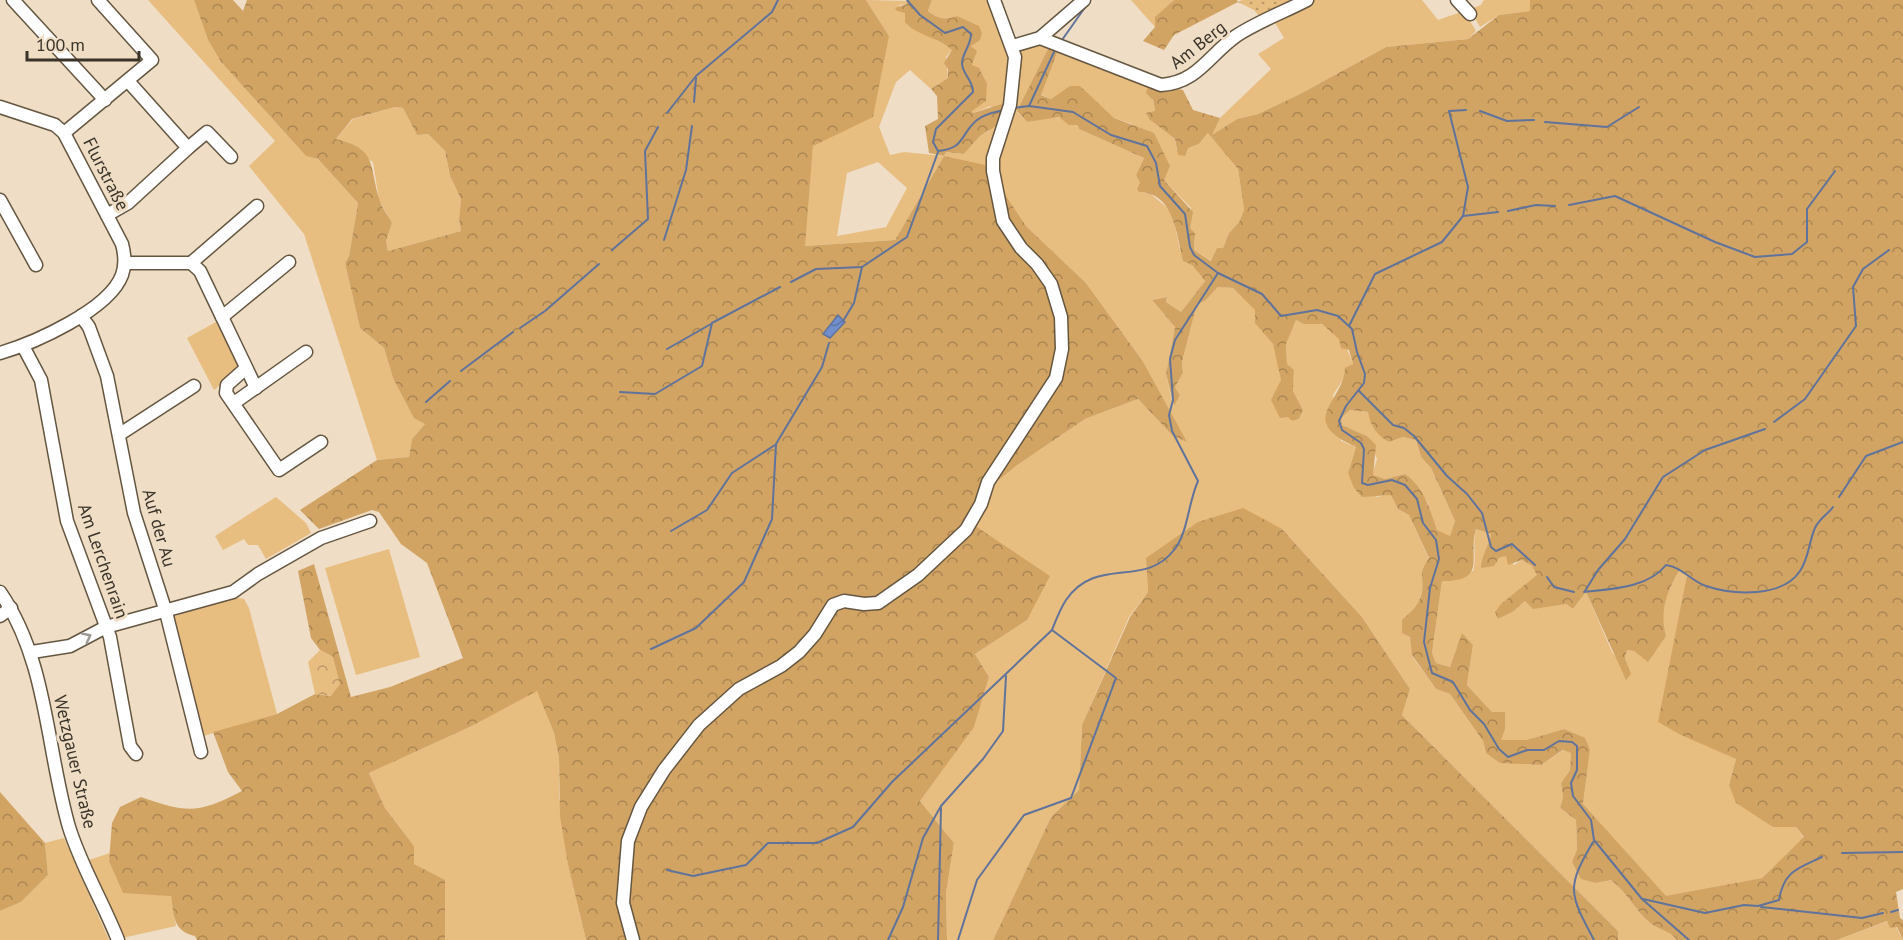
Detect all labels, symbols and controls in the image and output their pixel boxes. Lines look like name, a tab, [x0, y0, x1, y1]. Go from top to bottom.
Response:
street label: Am Berg	[1165, 15, 1231, 74]
scale bar	[27, 24, 140, 62]
text: 100 m	[36, 33, 85, 56]
street label: Flurstraße	[78, 133, 135, 214]
street label: Auf der Au	[137, 486, 182, 570]
street label: Am Lerchenrain	[73, 500, 134, 621]
one-way arrow	[81, 632, 92, 644]
street label: Wetzgauer Straße	[49, 693, 102, 831]

